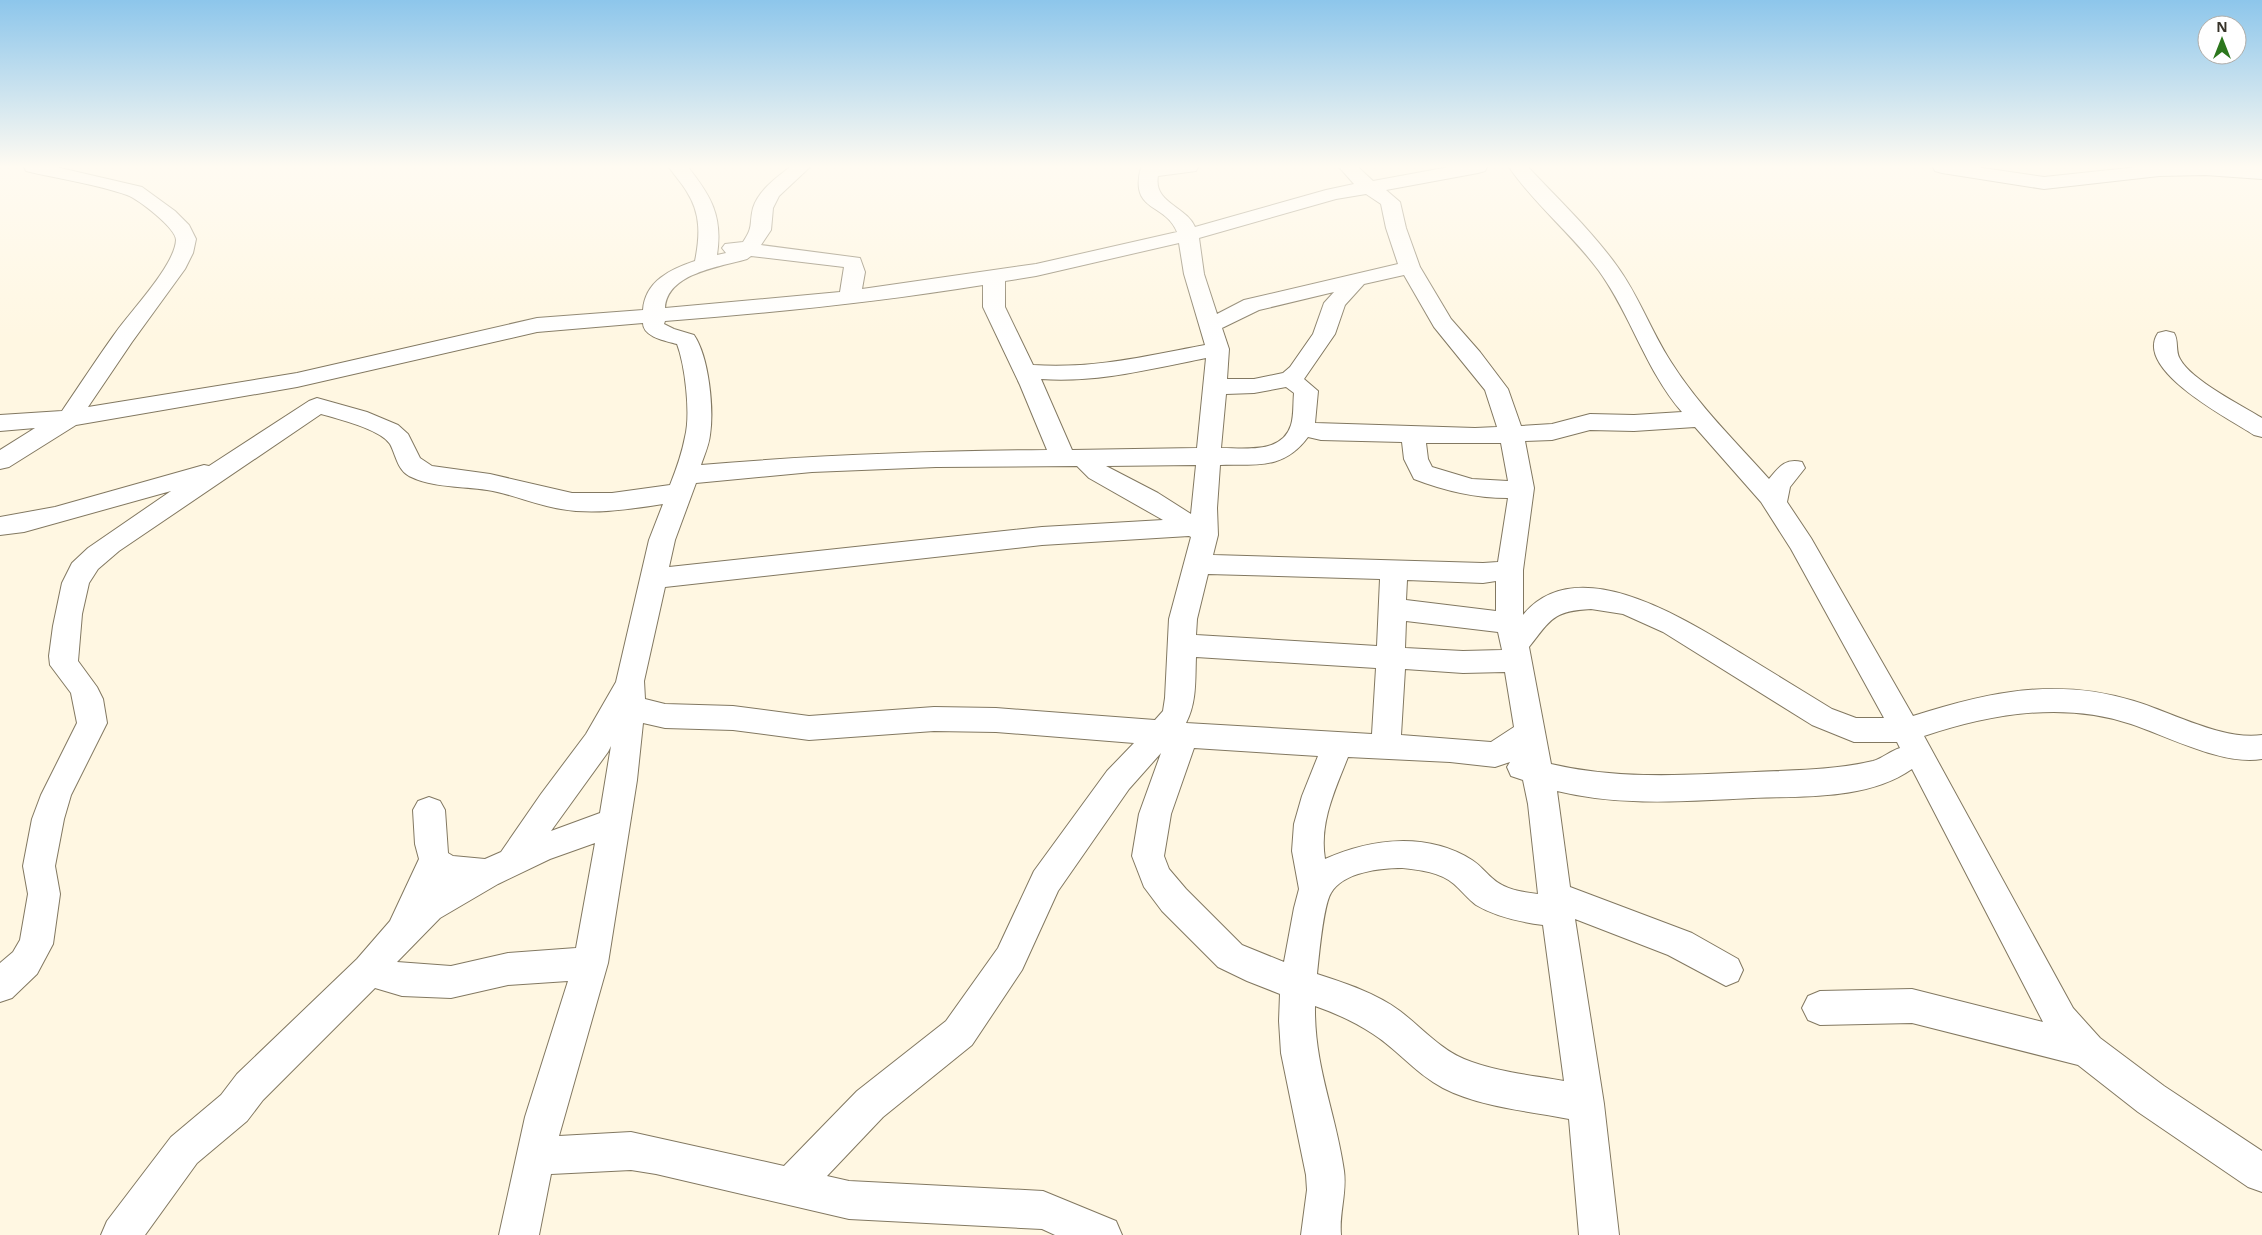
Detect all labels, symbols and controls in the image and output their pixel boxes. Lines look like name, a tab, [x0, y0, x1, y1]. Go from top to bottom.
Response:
north arrow	[2197, 15, 2247, 65]
text: N	[2216, 17, 2228, 36]

